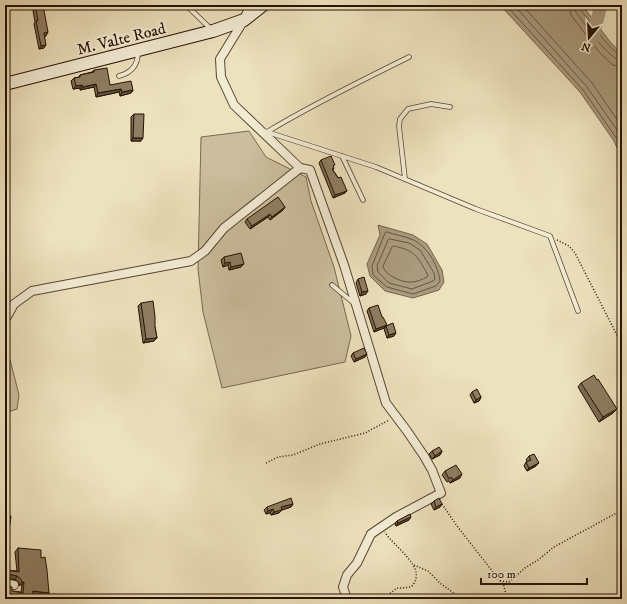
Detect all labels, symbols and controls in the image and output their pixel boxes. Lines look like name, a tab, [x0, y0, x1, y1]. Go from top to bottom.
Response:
street label: M. Valte Road	[75, 18, 168, 60]
north arrow	[569, 18, 609, 58]
text: N	[580, 39, 593, 55]
scale bar	[481, 560, 587, 586]
text: 100 m	[487, 567, 516, 582]

